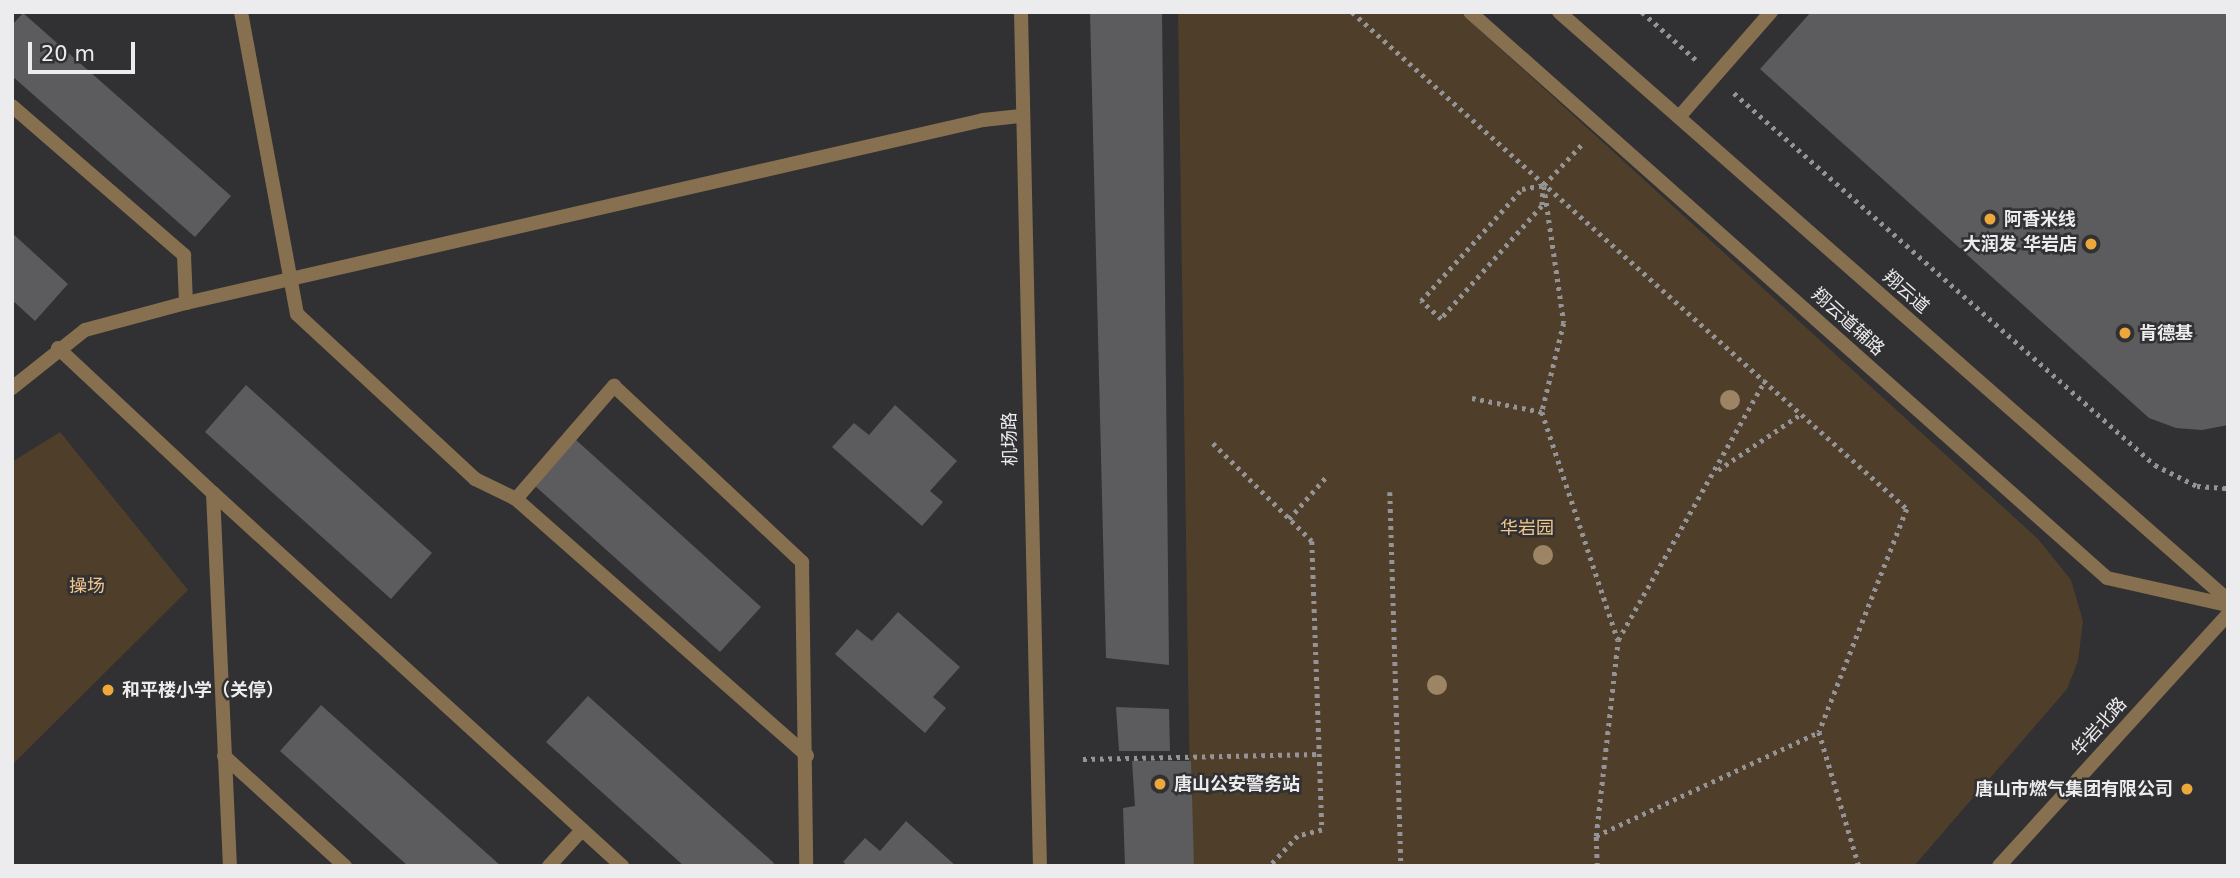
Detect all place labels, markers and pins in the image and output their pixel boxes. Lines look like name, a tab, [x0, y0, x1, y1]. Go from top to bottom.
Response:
place label: 阿香米线	[2004, 208, 2076, 230]
marker: 阿香米线	[1982, 211, 1998, 227]
place label: 大润发 华岩店	[1963, 233, 2077, 255]
marker: 大润发 华岩店	[2083, 236, 2099, 252]
place label: 肯德基	[2139, 322, 2193, 344]
marker: 肯德基	[2117, 325, 2133, 341]
place label: 和平楼小学（关停）	[122, 679, 284, 701]
marker: 和平楼小学（关停）	[100, 682, 116, 698]
place label: 唐山公安警务站	[1174, 773, 1300, 795]
marker: 唐山公安警务站	[1152, 776, 1168, 792]
place label: 唐山市燃气集团有限公司	[1975, 778, 2173, 800]
marker: 唐山市燃气集团有限公司	[2179, 781, 2195, 797]

